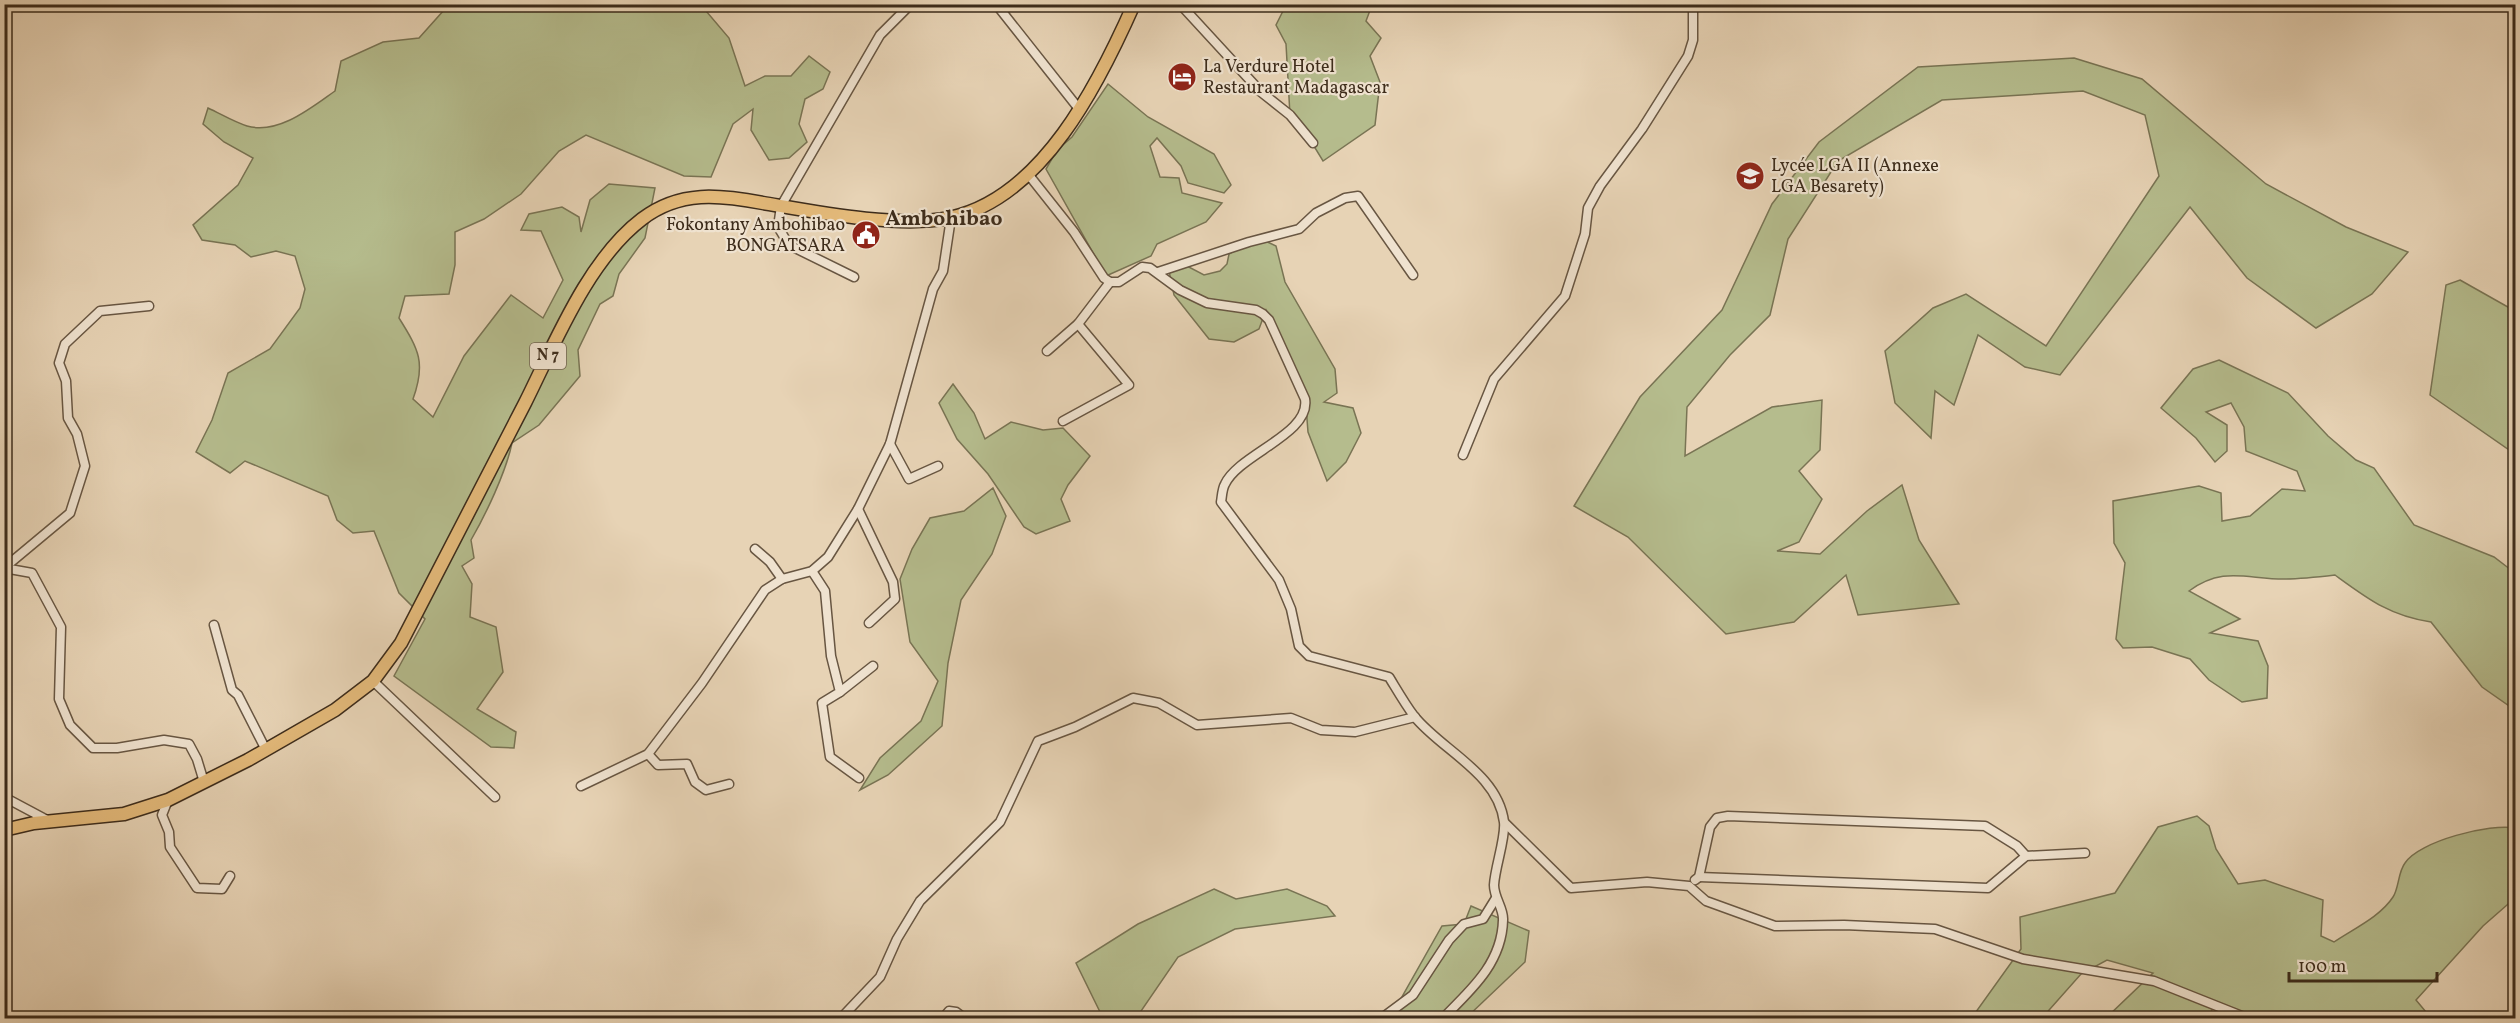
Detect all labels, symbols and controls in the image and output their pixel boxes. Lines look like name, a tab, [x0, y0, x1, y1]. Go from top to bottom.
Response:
place label: La Verdure Hotel Restaurant Madagascar	[1203, 55, 1390, 101]
hotel icon: La Verdure Hotel Restaurant Madagascar	[1166, 61, 1198, 93]
place label: Lycée LGA II (Annexe LGA Besarety)	[1771, 154, 1939, 200]
school or university icon: Lycée LGA II (Annexe LGA Besarety)	[1734, 160, 1766, 192]
district label: Ambohibao	[886, 205, 1002, 234]
place label: Fokontany Ambohibao BONGATSARA	[666, 213, 845, 259]
public building icon: Fokontany Ambohibao BONGATSARA	[850, 219, 882, 251]
road number: N 7	[530, 343, 566, 369]
scale bar	[2289, 945, 2438, 983]
text: 100 m	[2298, 955, 2347, 980]

